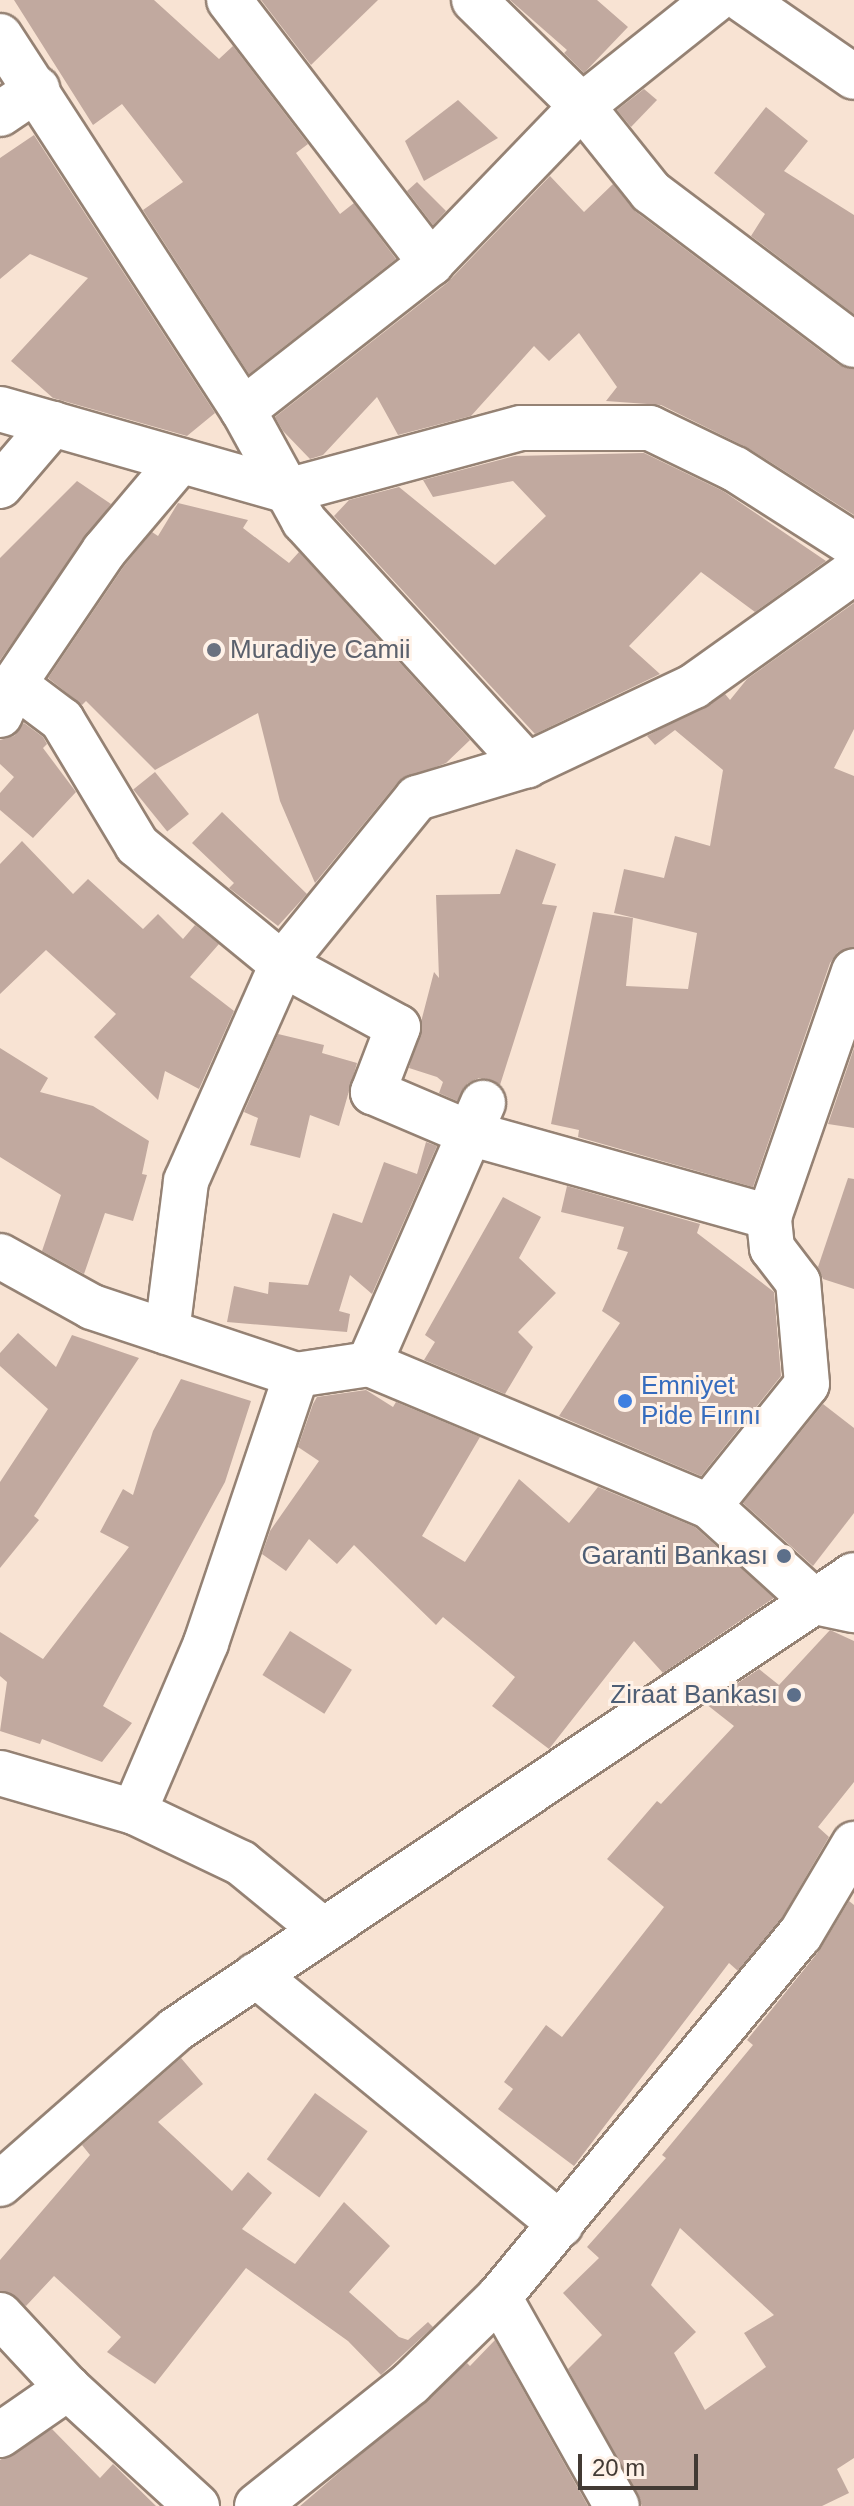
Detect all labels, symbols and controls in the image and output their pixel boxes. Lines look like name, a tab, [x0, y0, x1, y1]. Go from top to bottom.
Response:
place label: Muradiye Camii	[230, 634, 411, 666]
marker: Muradiye Camii	[205, 641, 223, 659]
place label: Emniyet Pide Fırını	[641, 1370, 761, 1432]
marker: Emniyet Pide Fırını	[616, 1392, 634, 1410]
place label: Garanti Bankası	[582, 1540, 768, 1572]
marker: Garanti Bankası	[775, 1547, 793, 1565]
place label: Ziraat Bankası	[610, 1679, 778, 1711]
marker: Ziraat Bankası	[785, 1686, 803, 1704]
scale bar	[582, 2438, 702, 2488]
text: 20 m	[592, 2454, 645, 2481]

